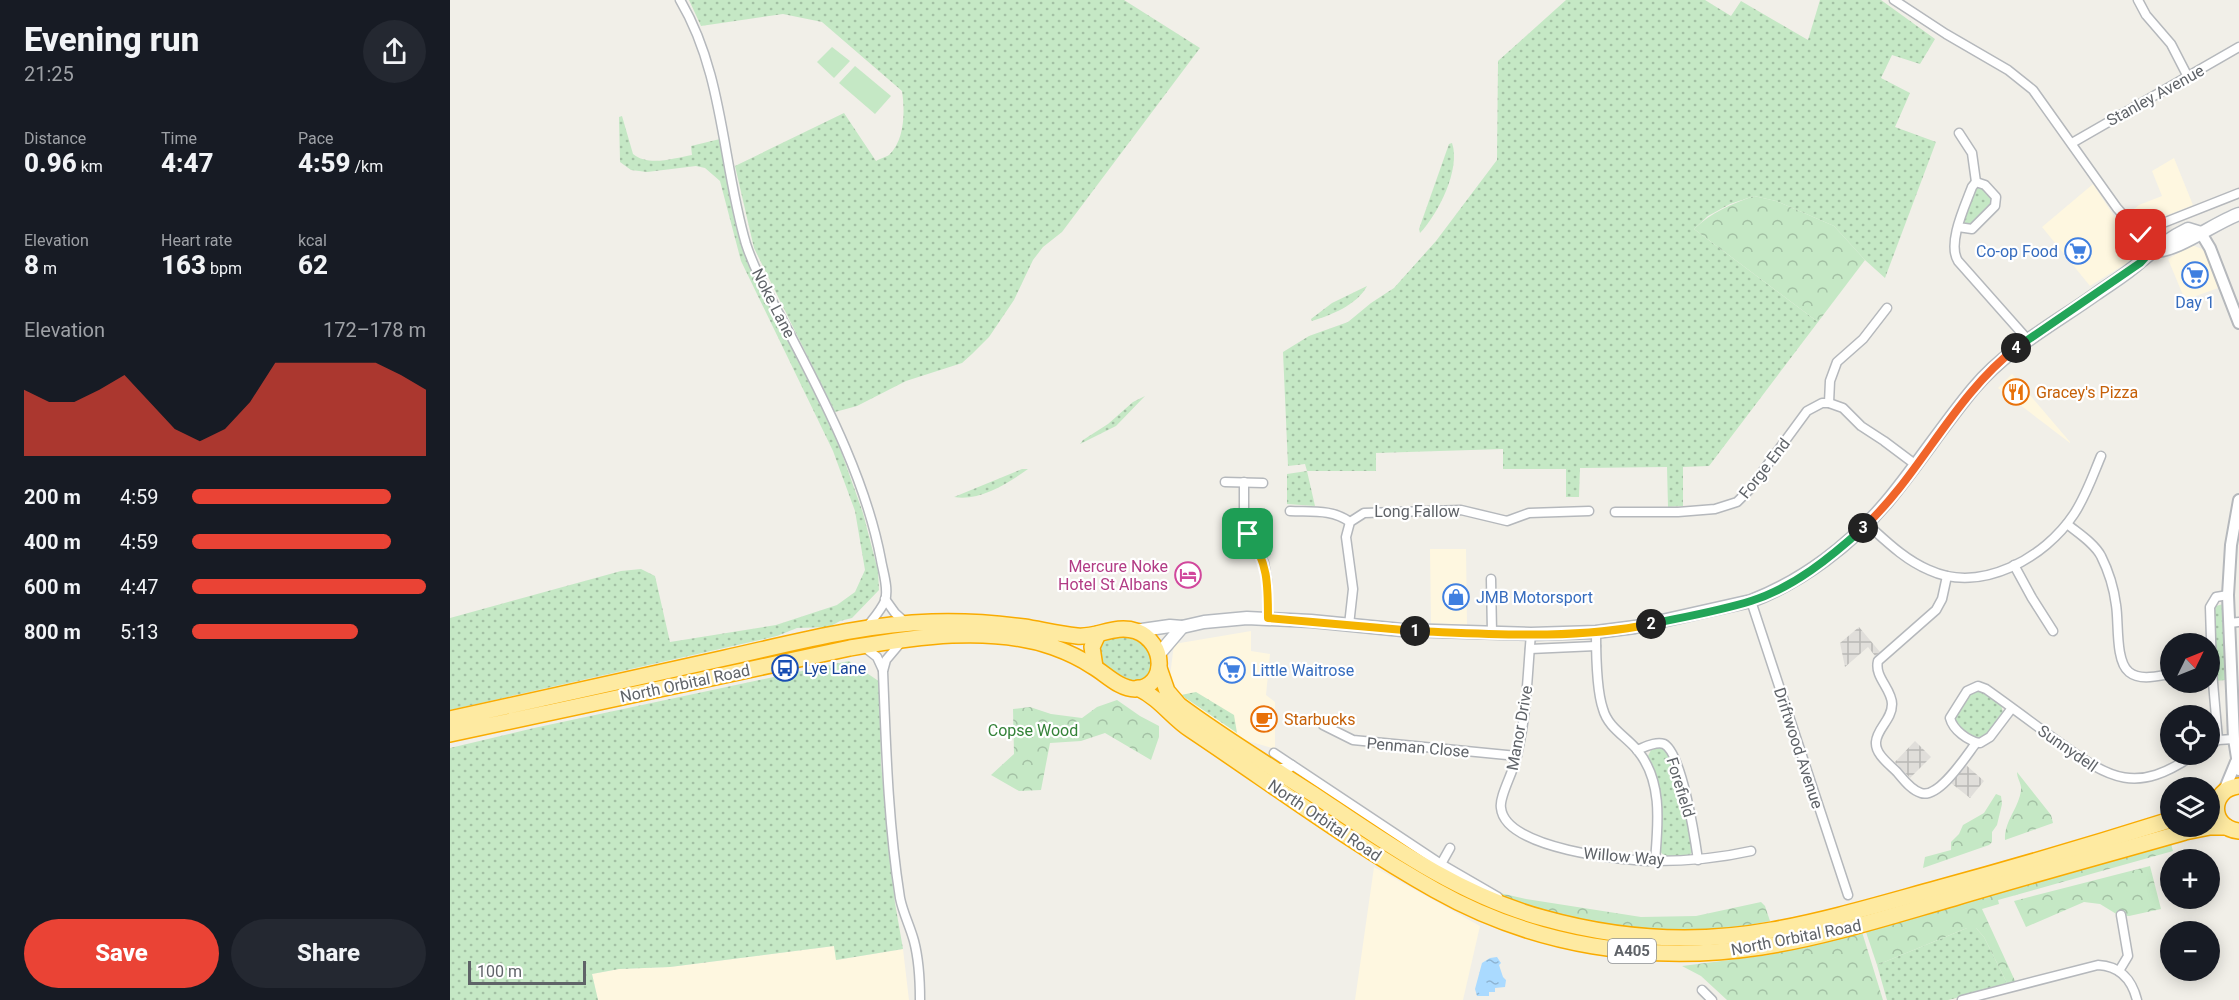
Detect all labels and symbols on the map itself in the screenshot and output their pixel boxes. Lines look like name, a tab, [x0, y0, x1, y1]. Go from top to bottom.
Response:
street label: Stanley Avenue	[2103, 61, 2207, 130]
pin	[2115, 209, 2166, 260]
supermarket icon: Co-op Food	[2063, 236, 2093, 266]
place label: Co-op Food	[1976, 242, 2058, 261]
supermarket icon: Day 1	[2180, 260, 2210, 290]
street label: Noke Lane	[748, 265, 799, 341]
place label: Day 1	[2175, 293, 2215, 312]
pin: 4	[2001, 333, 2031, 363]
restaurant icon: Gracey's Pizza	[2001, 377, 2031, 407]
place label: Gracey's Pizza	[2036, 383, 2138, 402]
street label: Forge End	[1735, 434, 1794, 502]
street label: Long Fallow	[1374, 502, 1460, 521]
pin	[1222, 508, 1273, 559]
pin: 3	[1848, 513, 1878, 543]
place label: Mercure Noke Hotel St Albans	[1058, 557, 1168, 594]
hotel icon: Mercure Noke Hotel St Albans	[1173, 560, 1203, 590]
shop icon: JMB Motorsport	[1441, 582, 1471, 612]
place label: JMB Motorsport	[1476, 588, 1593, 607]
pin: 2	[1636, 609, 1666, 639]
pin: 1	[1400, 616, 1430, 646]
north arrow	[2160, 633, 2220, 693]
bus stop icon: Lye Lane	[770, 653, 800, 683]
supermarket icon: Little Waitrose	[1217, 655, 1247, 685]
place label: Lye Lane	[804, 659, 866, 678]
street label: North Orbital Road	[618, 660, 752, 707]
place label: Little Waitrose	[1252, 661, 1354, 680]
street label: Manor Drive	[1503, 684, 1536, 772]
street label: Driftwood Avenue	[1770, 685, 1827, 811]
cafe icon: Starbucks	[1249, 704, 1279, 734]
place label: Starbucks	[1284, 710, 1355, 729]
park label: Copse Wood	[988, 721, 1078, 740]
street label: Sunnydell	[2034, 721, 2101, 776]
street label: Penman Close	[1366, 734, 1470, 761]
street label: Forefield	[1662, 755, 1699, 819]
street label: North Orbital Road	[1265, 776, 1385, 865]
street label: Willow Way	[1583, 844, 1666, 870]
street label: North Orbital Road	[1729, 916, 1863, 959]
road number: A405	[1608, 939, 1656, 963]
scale bar	[468, 958, 586, 986]

